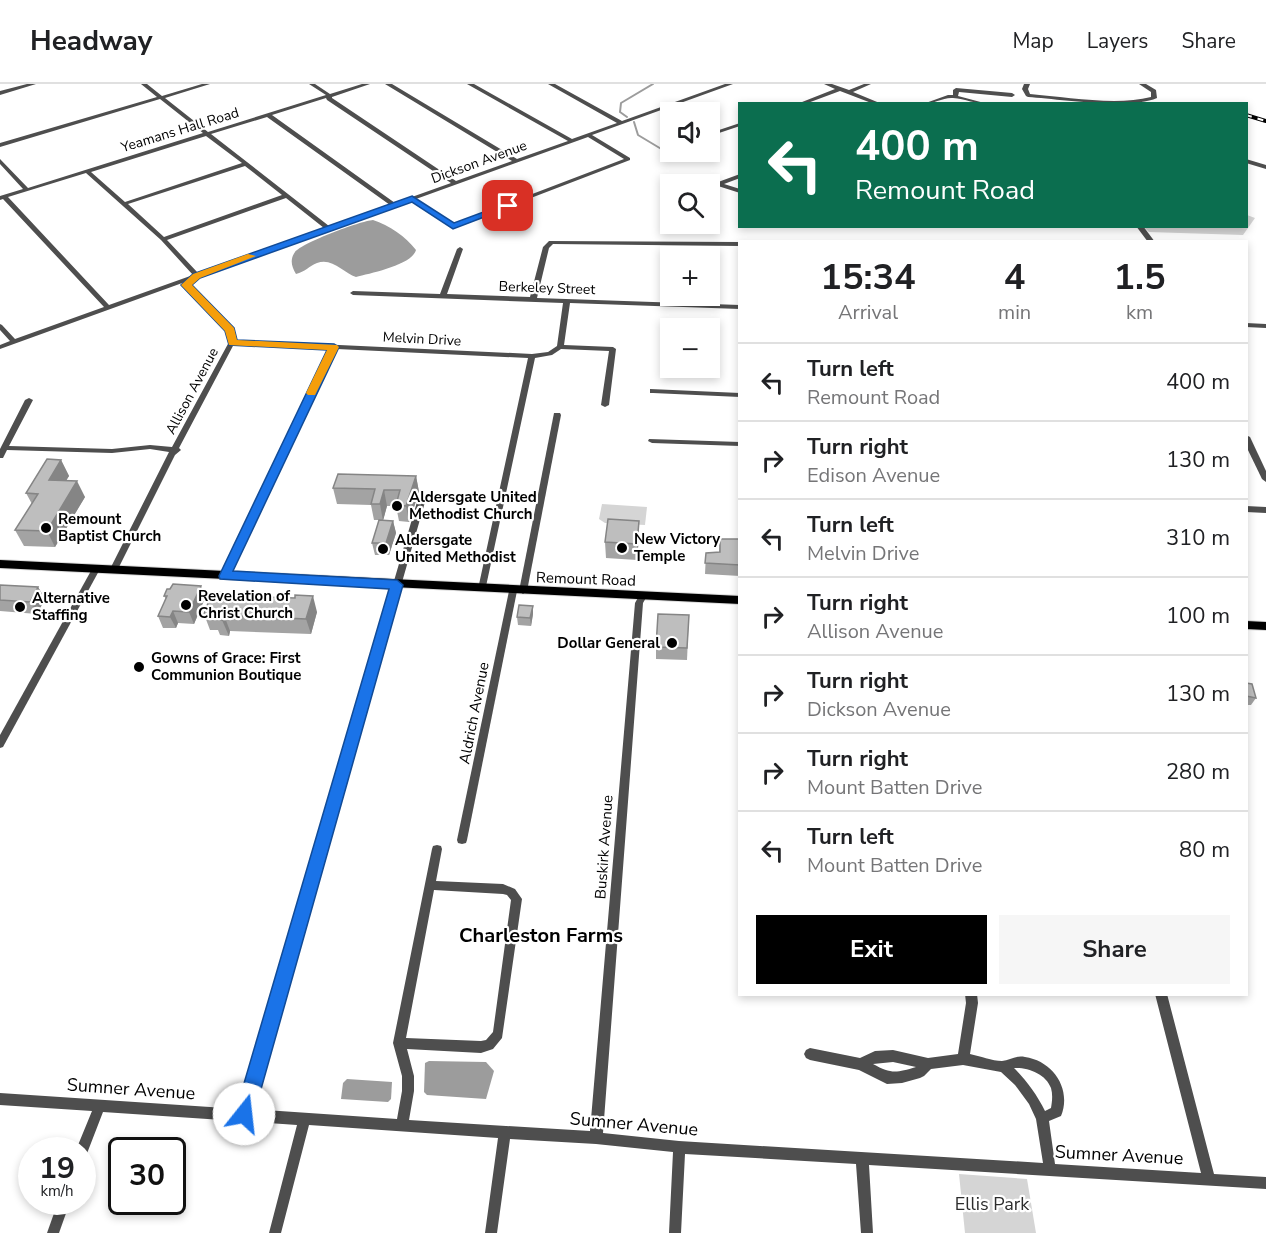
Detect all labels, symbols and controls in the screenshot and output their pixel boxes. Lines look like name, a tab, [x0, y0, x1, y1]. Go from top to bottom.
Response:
text: Headway	[30, 22, 152, 60]
text: Map	[1012, 27, 1054, 55]
text: Layers	[1087, 27, 1148, 55]
text: Share	[1181, 27, 1236, 55]
map controls	[660, 102, 720, 378]
button: sound	[660, 102, 720, 162]
street label: Yeamans Hall Road	[118, 103, 241, 157]
text: 400 m	[855, 118, 979, 175]
icon: left	[756, 126, 834, 204]
street label: Dickson Avenue	[428, 136, 530, 188]
text: Remount Road	[855, 172, 1035, 209]
button: search	[660, 174, 720, 234]
pin	[482, 180, 533, 231]
icon: arrive	[491, 189, 524, 222]
button: +	[660, 246, 720, 306]
text: 15:34	[820, 253, 916, 302]
text: 4	[1004, 253, 1025, 302]
text: 1.5	[1113, 253, 1166, 302]
street label: Berkeley Street	[498, 277, 596, 299]
text: Arrival	[838, 299, 898, 326]
text: min	[998, 299, 1031, 326]
text: km	[1126, 299, 1153, 326]
button: −	[660, 318, 720, 378]
street label: Melvin Drive	[382, 327, 462, 351]
street label: Allison Avenue	[161, 344, 223, 438]
text: Turn left	[807, 354, 894, 384]
icon: left	[756, 366, 789, 399]
text: 400 m	[1166, 367, 1230, 397]
text: Remount Road	[807, 384, 940, 411]
text: Turn right	[807, 432, 908, 462]
icon: right	[756, 444, 789, 477]
text: 130 m	[1166, 445, 1230, 475]
text: Edison Avenue	[807, 462, 940, 489]
place label: Aldersgate United Methodist Church	[409, 487, 537, 524]
marker: Aldersgate United Methodist Church	[390, 499, 404, 513]
place label: Remount Baptist Church	[58, 509, 161, 546]
text: Turn left	[807, 510, 894, 540]
marker: Remount Baptist Church	[39, 521, 53, 535]
icon: left	[756, 522, 789, 555]
text: 310 m	[1166, 523, 1230, 553]
place label: New Victory Temple	[634, 529, 720, 566]
place label: Aldersgate United Methodist	[395, 530, 516, 567]
text: Melvin Drive	[807, 540, 919, 567]
marker: New Victory Temple	[615, 541, 629, 555]
marker: Aldersgate United Methodist	[376, 542, 390, 556]
street label: Remount Road	[536, 567, 636, 591]
place label: Revelation of Christ Church	[198, 586, 293, 623]
place label: Alternative Staffing	[32, 588, 110, 625]
text: Turn right	[807, 588, 908, 618]
marker: Revelation of Christ Church	[179, 598, 193, 612]
marker: Alternative Staffing	[13, 600, 27, 614]
icon: right	[756, 600, 789, 633]
text: 100 m	[1166, 601, 1230, 631]
text: Allison Avenue	[807, 618, 943, 645]
place label: Dollar General	[557, 633, 660, 653]
marker: Dollar General	[665, 636, 679, 650]
place label: Gowns of Grace: First Communion Boutique	[151, 648, 301, 685]
marker: Gowns of Grace: First Communion Boutique	[132, 660, 146, 674]
street label: Aldrich Avenue	[454, 660, 494, 766]
text: Turn right	[807, 666, 908, 696]
icon: right	[756, 678, 789, 711]
text: 130 m	[1166, 679, 1230, 709]
text: Dickson Avenue	[807, 696, 951, 723]
text: Turn right	[807, 744, 908, 774]
icon: right	[756, 756, 789, 789]
text: 280 m	[1166, 757, 1230, 787]
text: Mount Batten Drive	[807, 774, 982, 801]
street label: Buskirk Avenue	[590, 794, 618, 900]
text: Turn left	[807, 822, 894, 852]
icon: left	[756, 834, 789, 867]
text: 80 m	[1179, 835, 1230, 865]
text: Mount Batten Drive	[807, 852, 982, 879]
button: Exit	[756, 915, 987, 984]
button: Share	[999, 915, 1230, 984]
district label: Charleston Farms	[459, 922, 623, 949]
street label: Sumner Avenue	[66, 1073, 196, 1105]
position arrow	[212, 1082, 276, 1146]
street label: Sumner Avenue	[569, 1106, 699, 1142]
speed limit sign: 30	[108, 1137, 186, 1215]
street label: Sumner Avenue	[1054, 1140, 1184, 1170]
text: 19	[39, 1148, 75, 1189]
text: km/h	[40, 1181, 74, 1201]
park label: Ellis Park	[955, 1192, 1030, 1216]

